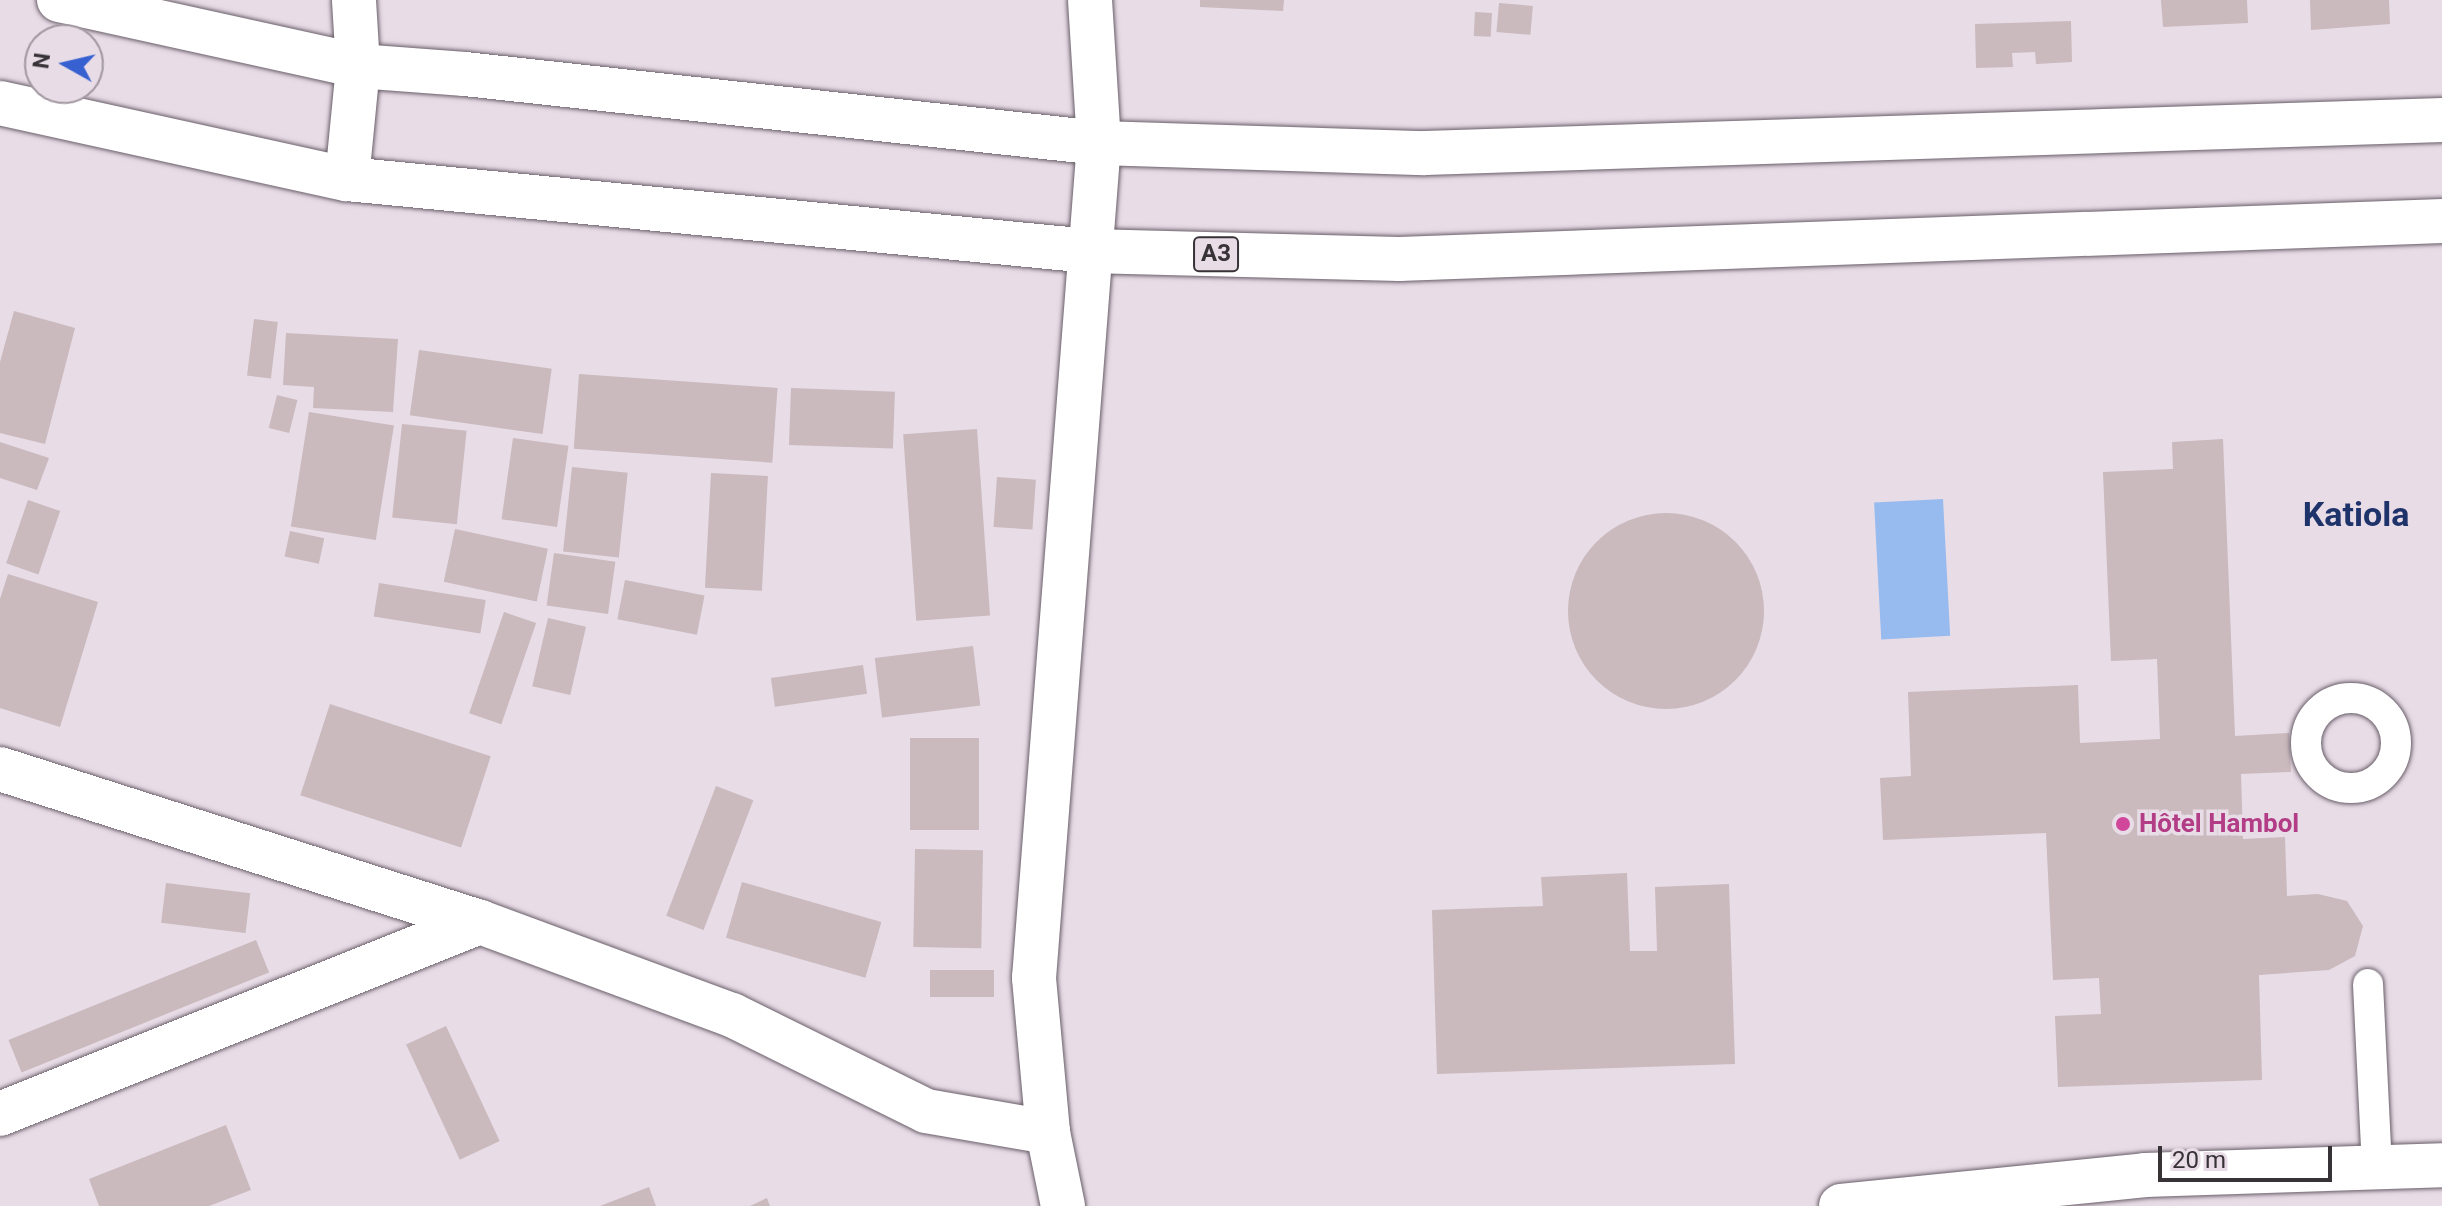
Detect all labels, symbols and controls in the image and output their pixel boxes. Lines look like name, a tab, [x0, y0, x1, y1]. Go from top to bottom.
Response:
north arrow	[24, 24, 104, 104]
text: N	[28, 51, 55, 70]
road number: A3	[1192, 234, 1240, 274]
district label: Katiola	[2303, 495, 2409, 535]
place label: Hôtel Hambol	[2139, 808, 2299, 840]
marker: Hôtel Hambol	[2114, 815, 2132, 833]
scale bar	[2162, 1130, 2336, 1180]
text: 20 m	[2172, 1146, 2226, 1174]

